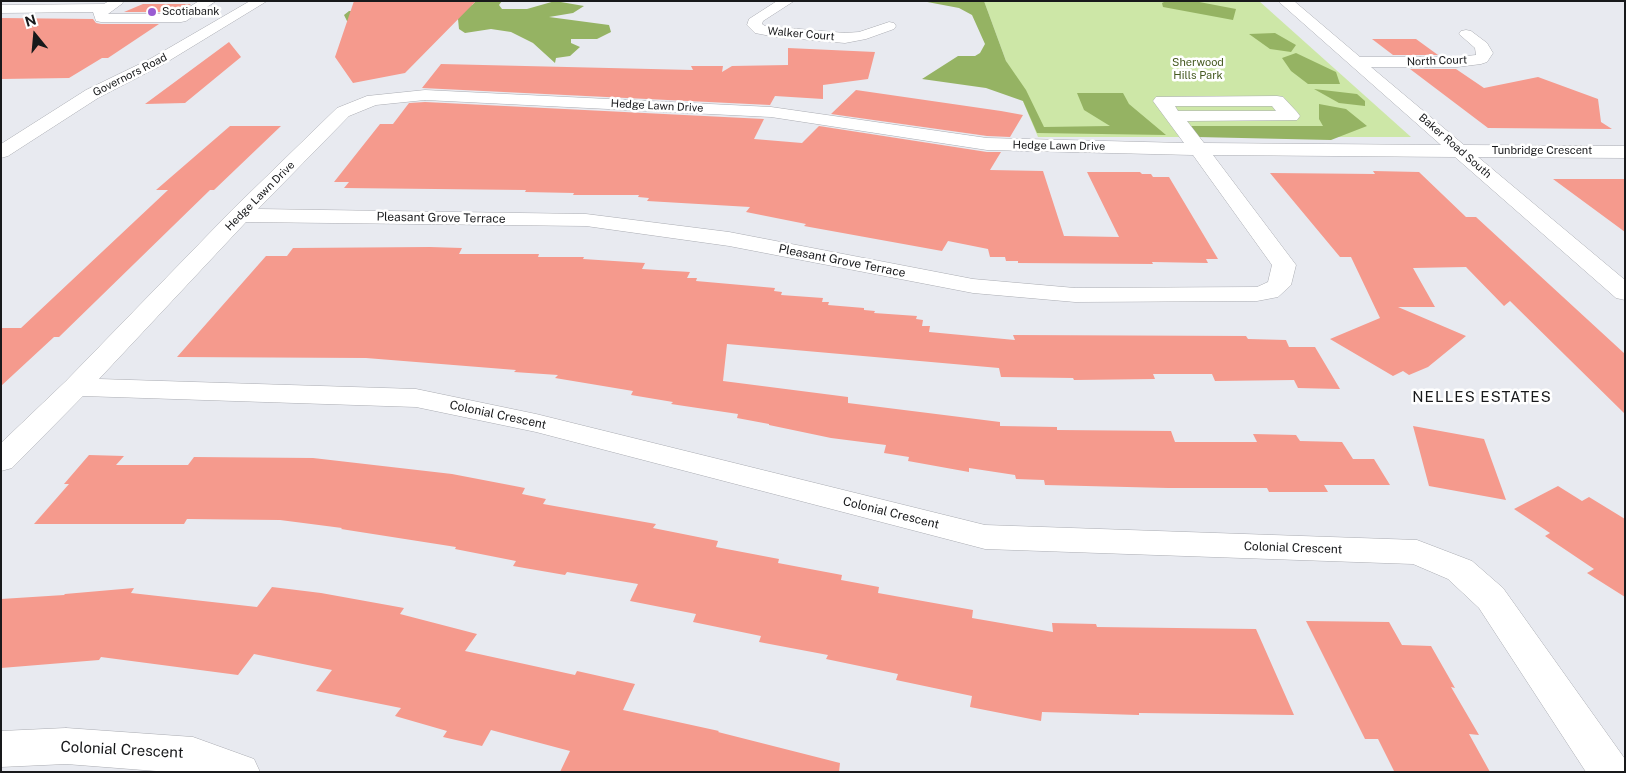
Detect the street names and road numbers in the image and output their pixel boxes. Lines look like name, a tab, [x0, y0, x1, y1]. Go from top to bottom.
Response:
street label: Walker Court	[767, 24, 835, 44]
street label: Governors Road	[91, 51, 169, 99]
street label: North Court	[1407, 53, 1467, 69]
street label: Hedge Lawn Drive	[610, 97, 704, 115]
street label: Baker Road South	[1416, 111, 1494, 181]
street label: Hedge Lawn Drive	[1013, 139, 1105, 153]
street label: Tunbridge Crescent	[1492, 144, 1592, 158]
street label: Hedge Lawn Drive	[223, 159, 297, 233]
street label: Pleasant Grove Terrace	[376, 210, 506, 226]
street label: Pleasant Grove Terrace	[777, 242, 907, 280]
street label: Colonial Crescent	[448, 398, 548, 432]
street label: Colonial Crescent	[841, 494, 941, 532]
street label: Colonial Crescent	[1244, 539, 1342, 557]
street label: Colonial Crescent	[60, 738, 184, 762]

